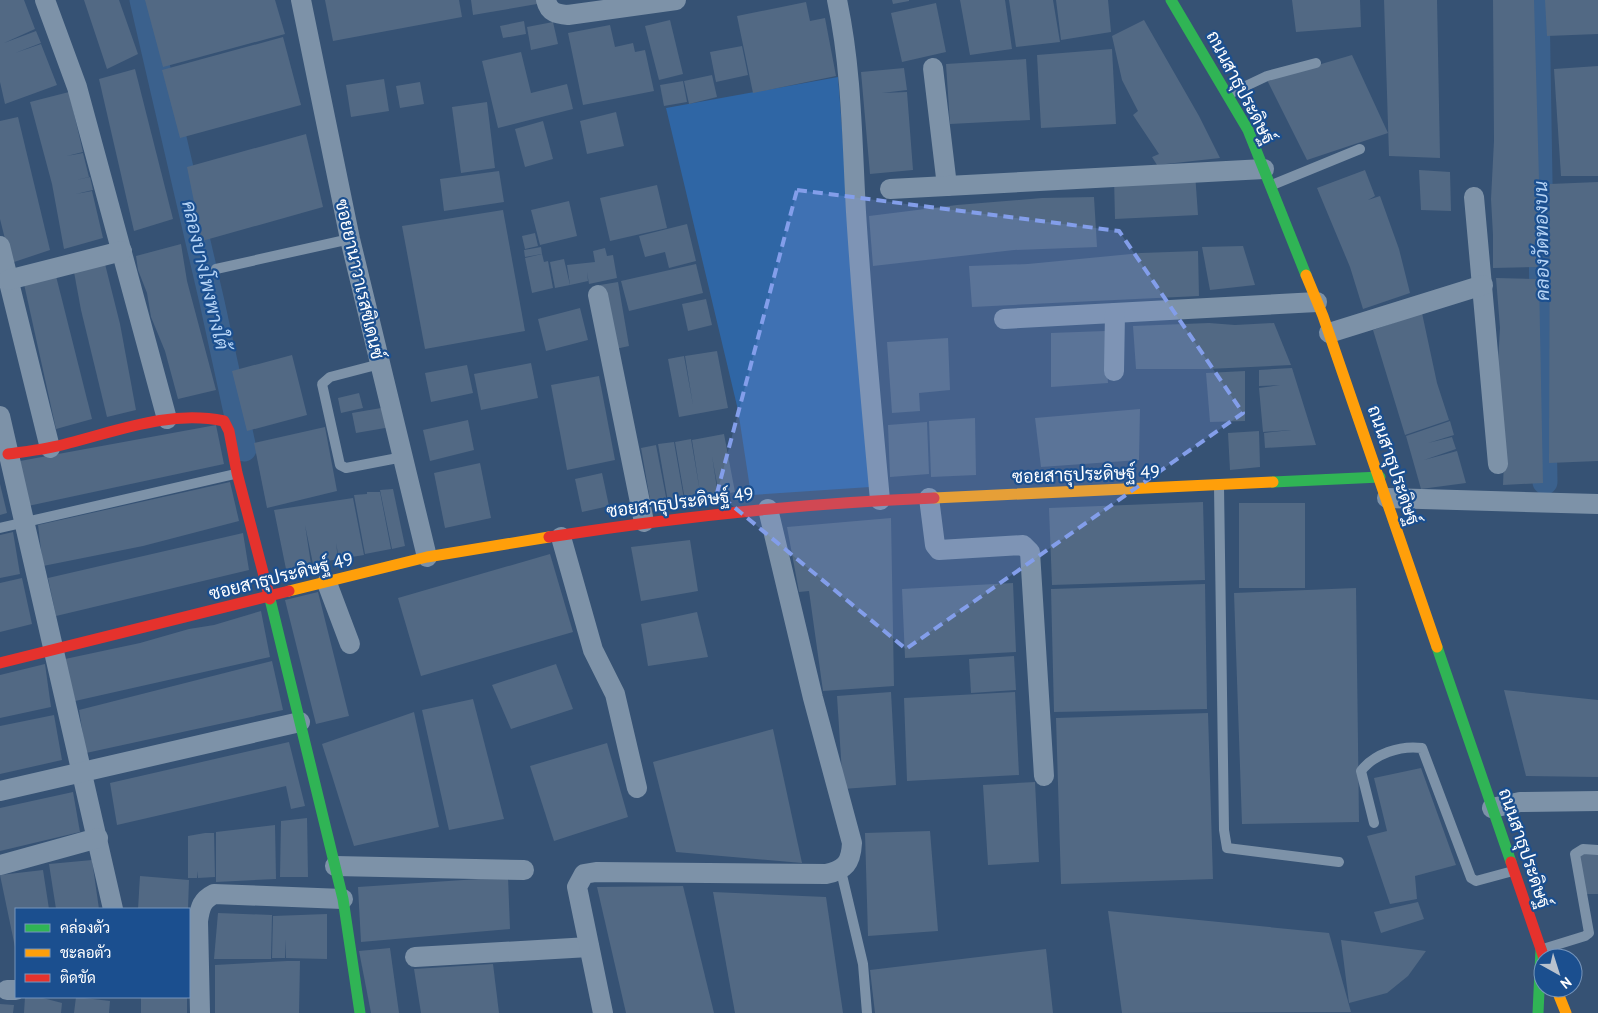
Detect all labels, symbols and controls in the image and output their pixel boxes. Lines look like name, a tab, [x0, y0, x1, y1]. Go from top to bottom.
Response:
street label: ถนนสาธุประดิษฐ์	[1201, 26, 1281, 148]
water label: คลองวัดทองบน	[1528, 181, 1554, 301]
street label: ซอยยานาวาเรสซิเดนซ์	[330, 196, 391, 361]
water label: คลองบางโพงพางใต้	[177, 198, 235, 355]
street label: ถนนสาธุประดิษฐ์	[1362, 402, 1426, 528]
street label: ซอยสาธุประดิษฐ์ 49	[1012, 459, 1160, 489]
street label: ซอยสาธุประดิษฐ์ 49	[605, 481, 755, 523]
street label: ซอยสาธุประดิษฐ์ 49	[206, 546, 356, 606]
street label: ถนนสาธุประดิษฐ์	[1493, 785, 1557, 911]
legend	[15, 908, 190, 998]
text: คล่องตัว	[60, 918, 110, 937]
text: ชะลอตัว	[60, 943, 111, 962]
north arrow	[1533, 948, 1583, 998]
text: ติดขัด	[60, 968, 96, 987]
text: N	[1557, 973, 1575, 993]

